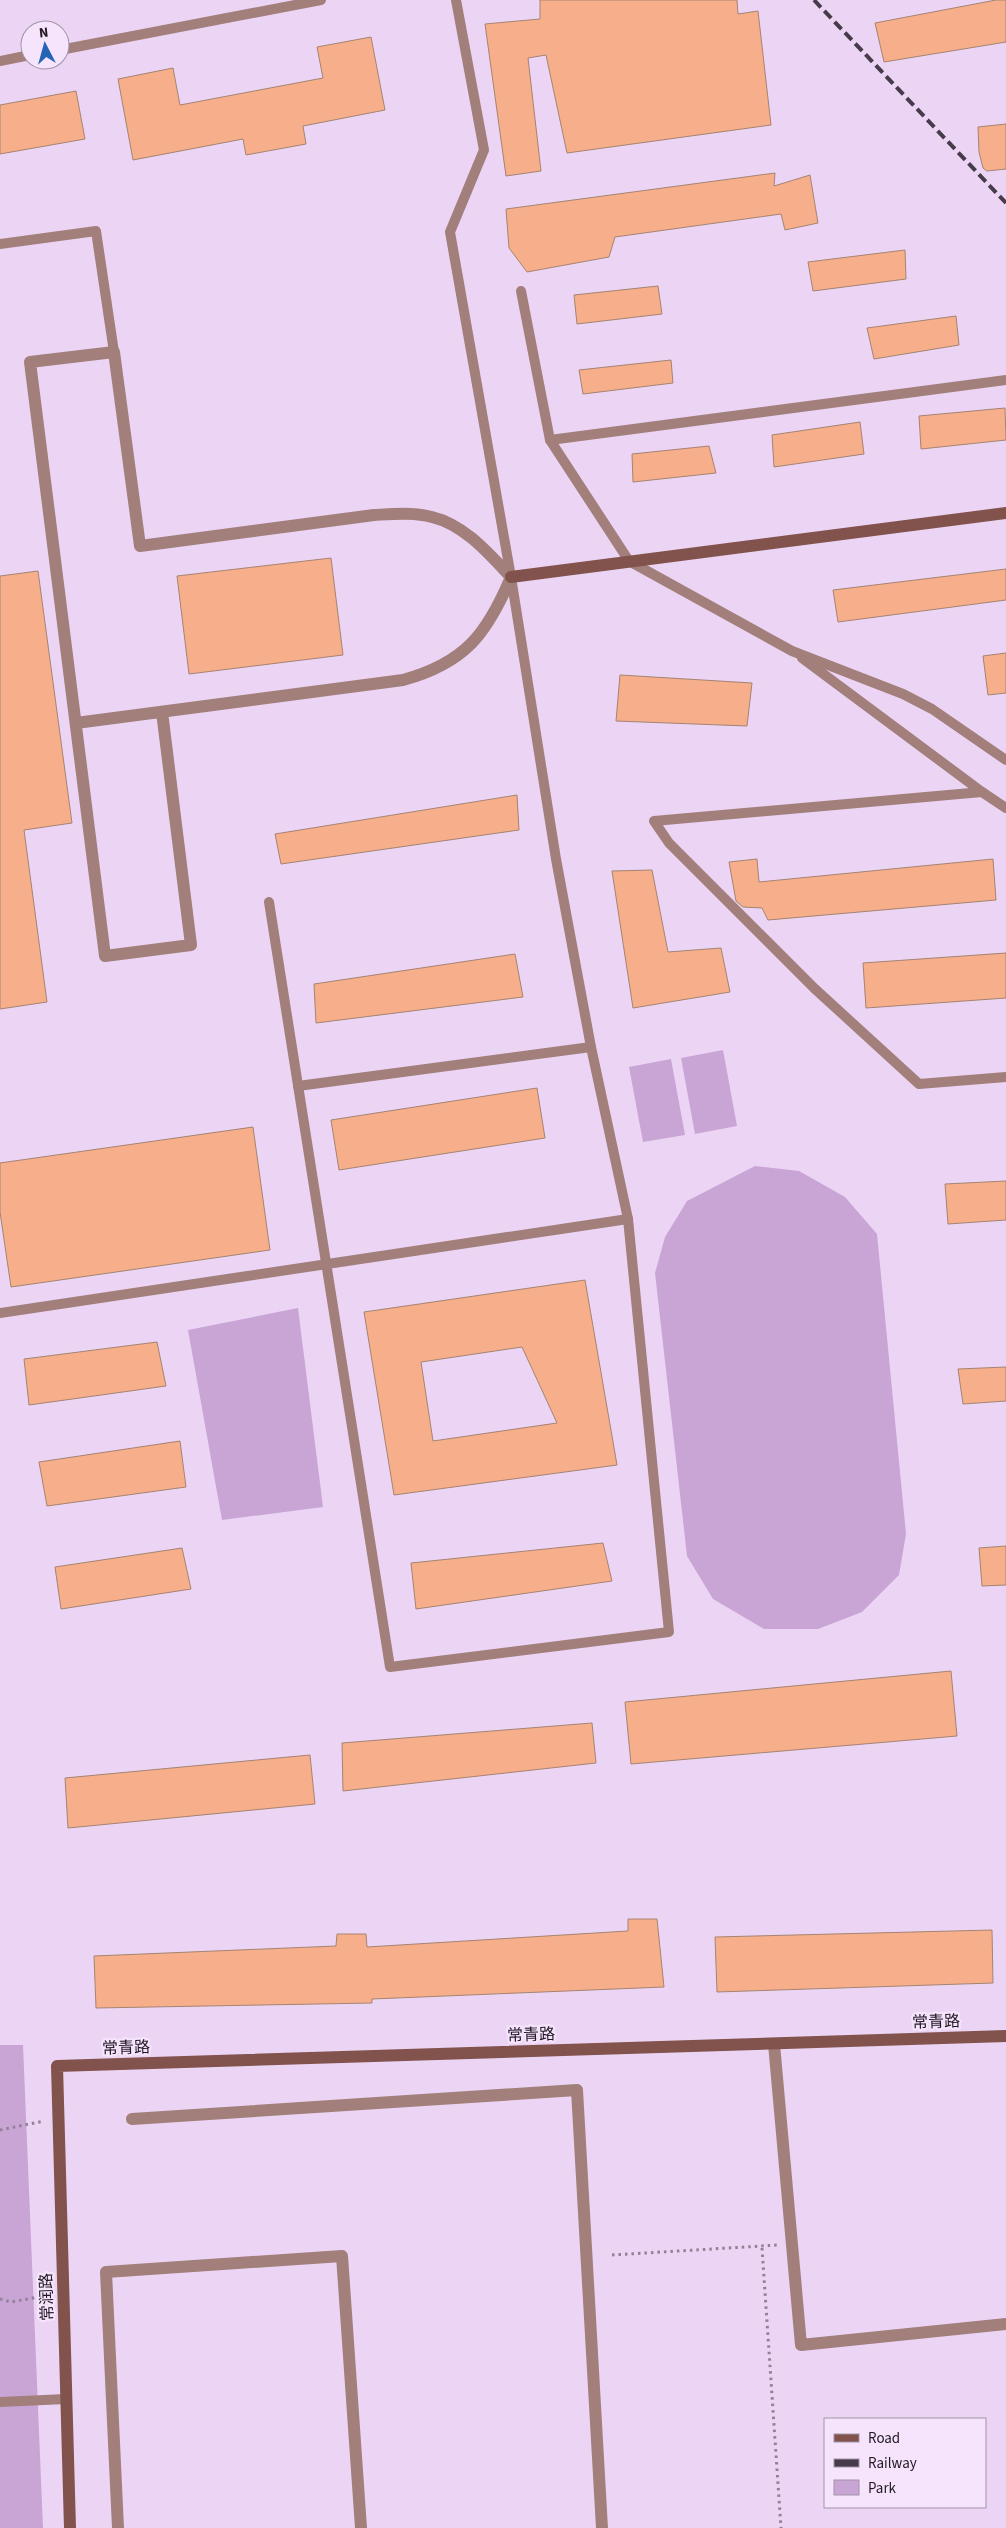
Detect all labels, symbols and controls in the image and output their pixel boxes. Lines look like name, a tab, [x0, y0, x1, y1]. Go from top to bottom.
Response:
north arrow	[20, 20, 70, 70]
text: N	[38, 23, 49, 43]
street label: 常青路	[912, 2010, 960, 2034]
street label: 常青路	[507, 2023, 555, 2047]
street label: 常青路	[102, 2036, 150, 2060]
street label: 常润路	[35, 2273, 59, 2321]
legend	[824, 2418, 986, 2508]
text: Road	[868, 2428, 900, 2449]
text: Railway	[868, 2453, 917, 2474]
text: Park	[868, 2478, 897, 2499]

